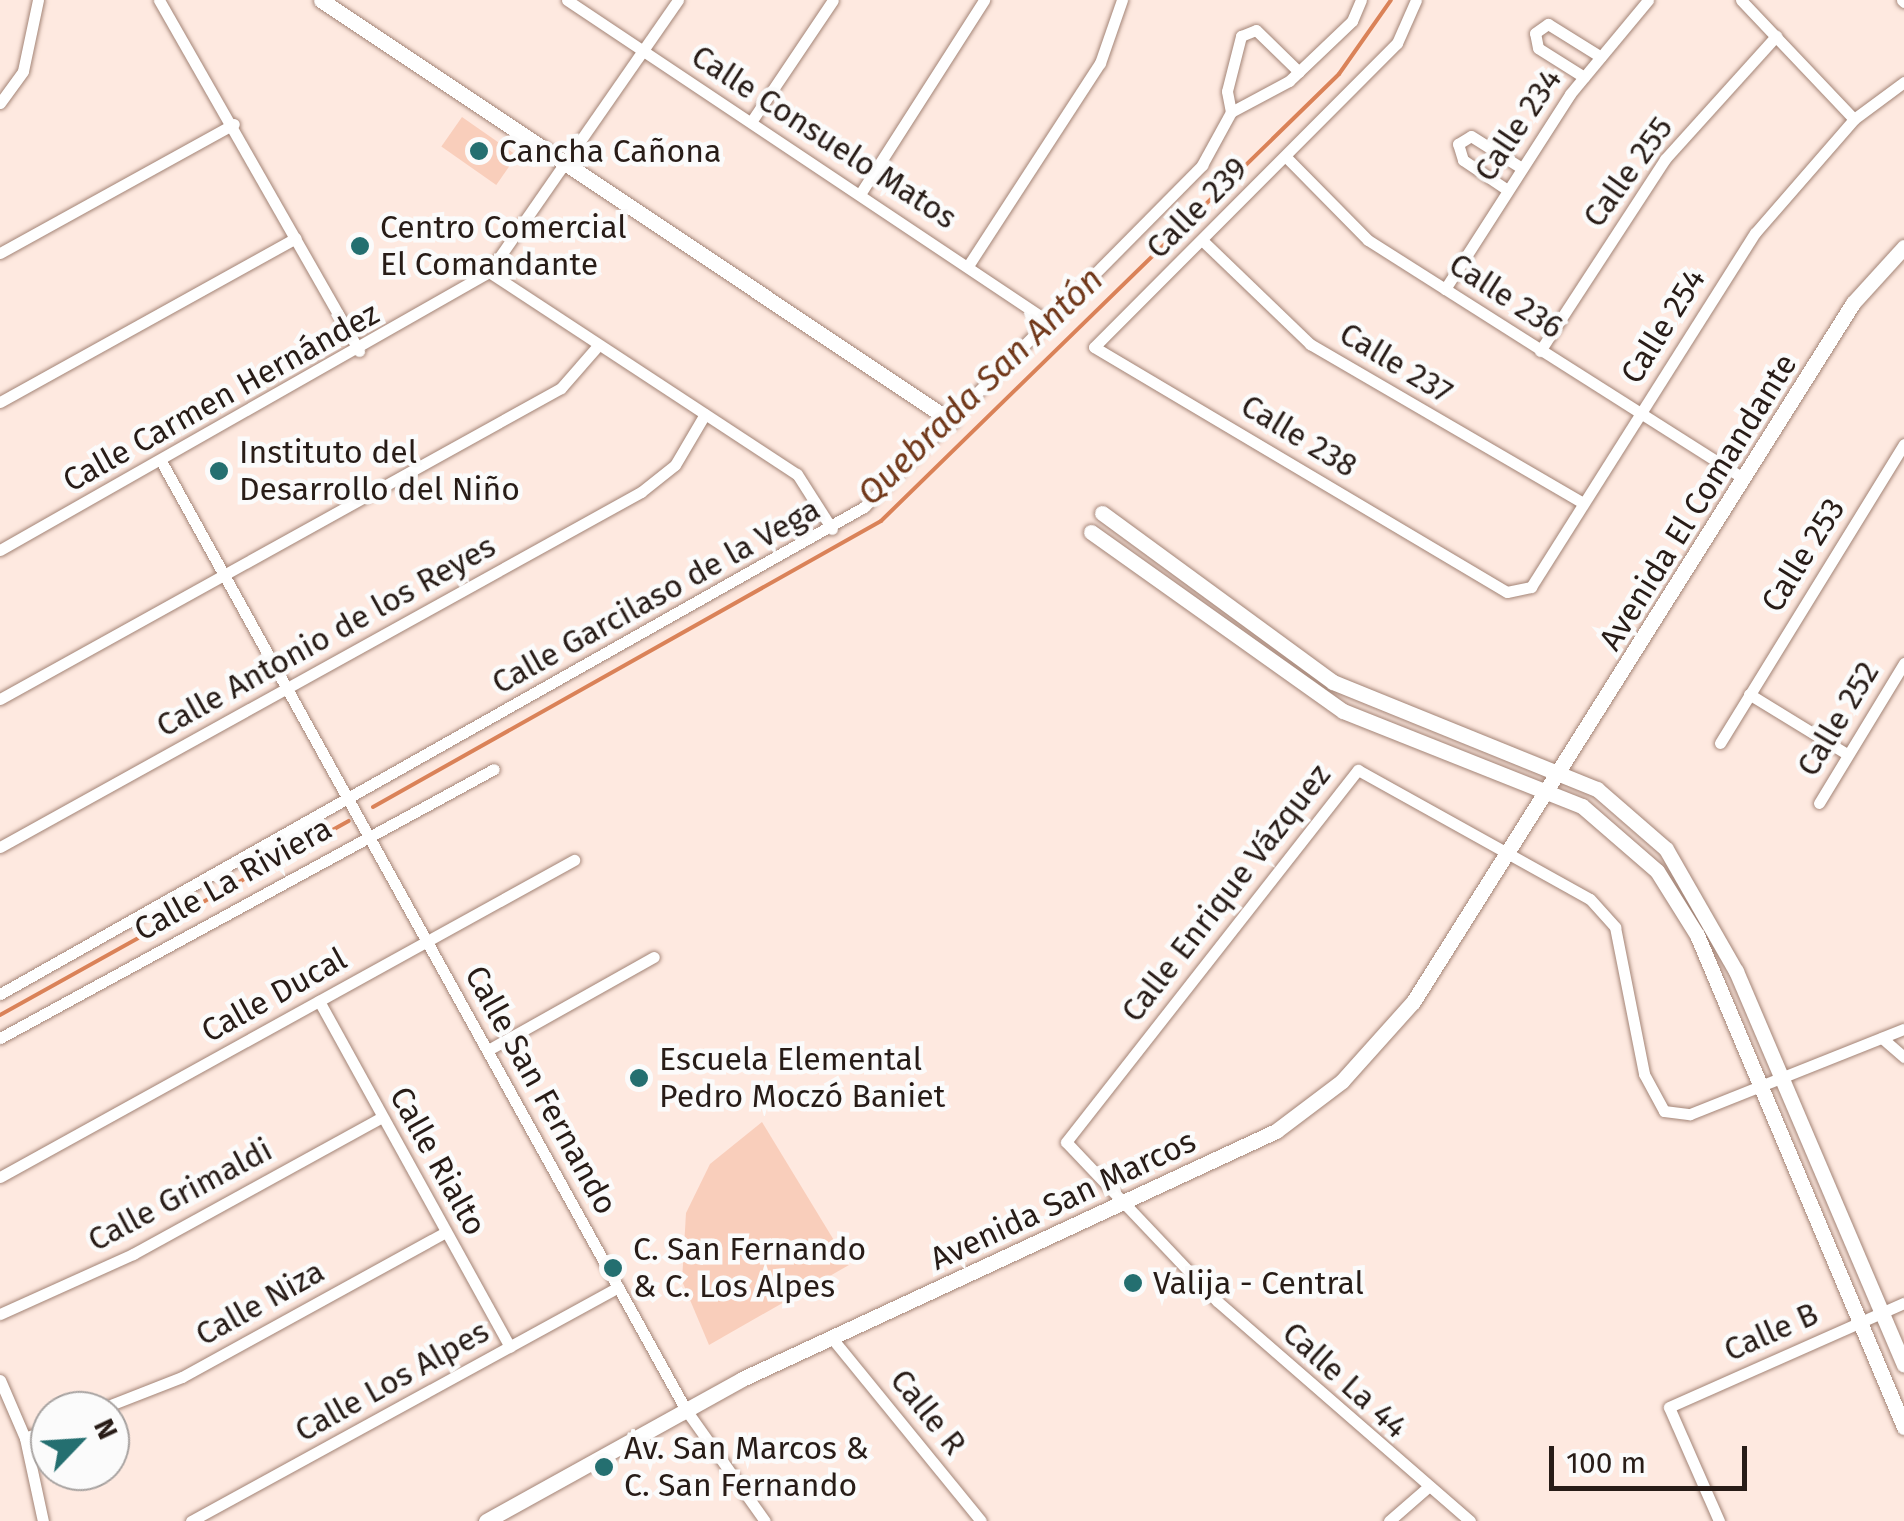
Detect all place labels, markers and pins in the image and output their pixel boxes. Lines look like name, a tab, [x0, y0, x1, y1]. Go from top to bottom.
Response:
place label: Cancha Cañona	[499, 132, 721, 170]
marker: Cancha Cañona	[468, 140, 490, 162]
place label: Centro Comercial El Comandante	[380, 209, 627, 284]
marker: Centro Comercial El Comandante	[349, 235, 371, 257]
place label: Instituto del Desarrollo del Niño	[239, 434, 520, 509]
marker: Instituto del Desarrollo del Niño	[208, 460, 230, 482]
place label: Escuela Elemental Pedro Moczó Baniet	[659, 1041, 945, 1116]
marker: Escuela Elemental Pedro Moczó Baniet	[628, 1067, 650, 1089]
place label: C. San Fernando & C. Los Alpes	[633, 1231, 866, 1306]
marker: C. San Fernando & C. Los Alpes	[602, 1257, 624, 1279]
place label: Valija - Central	[1153, 1264, 1364, 1302]
marker: Valija - Central	[1122, 1272, 1144, 1294]
place label: Av. San Marcos & C. San Fernando	[624, 1430, 869, 1505]
marker: Av. San Marcos & C. San Fernando	[593, 1456, 615, 1478]

